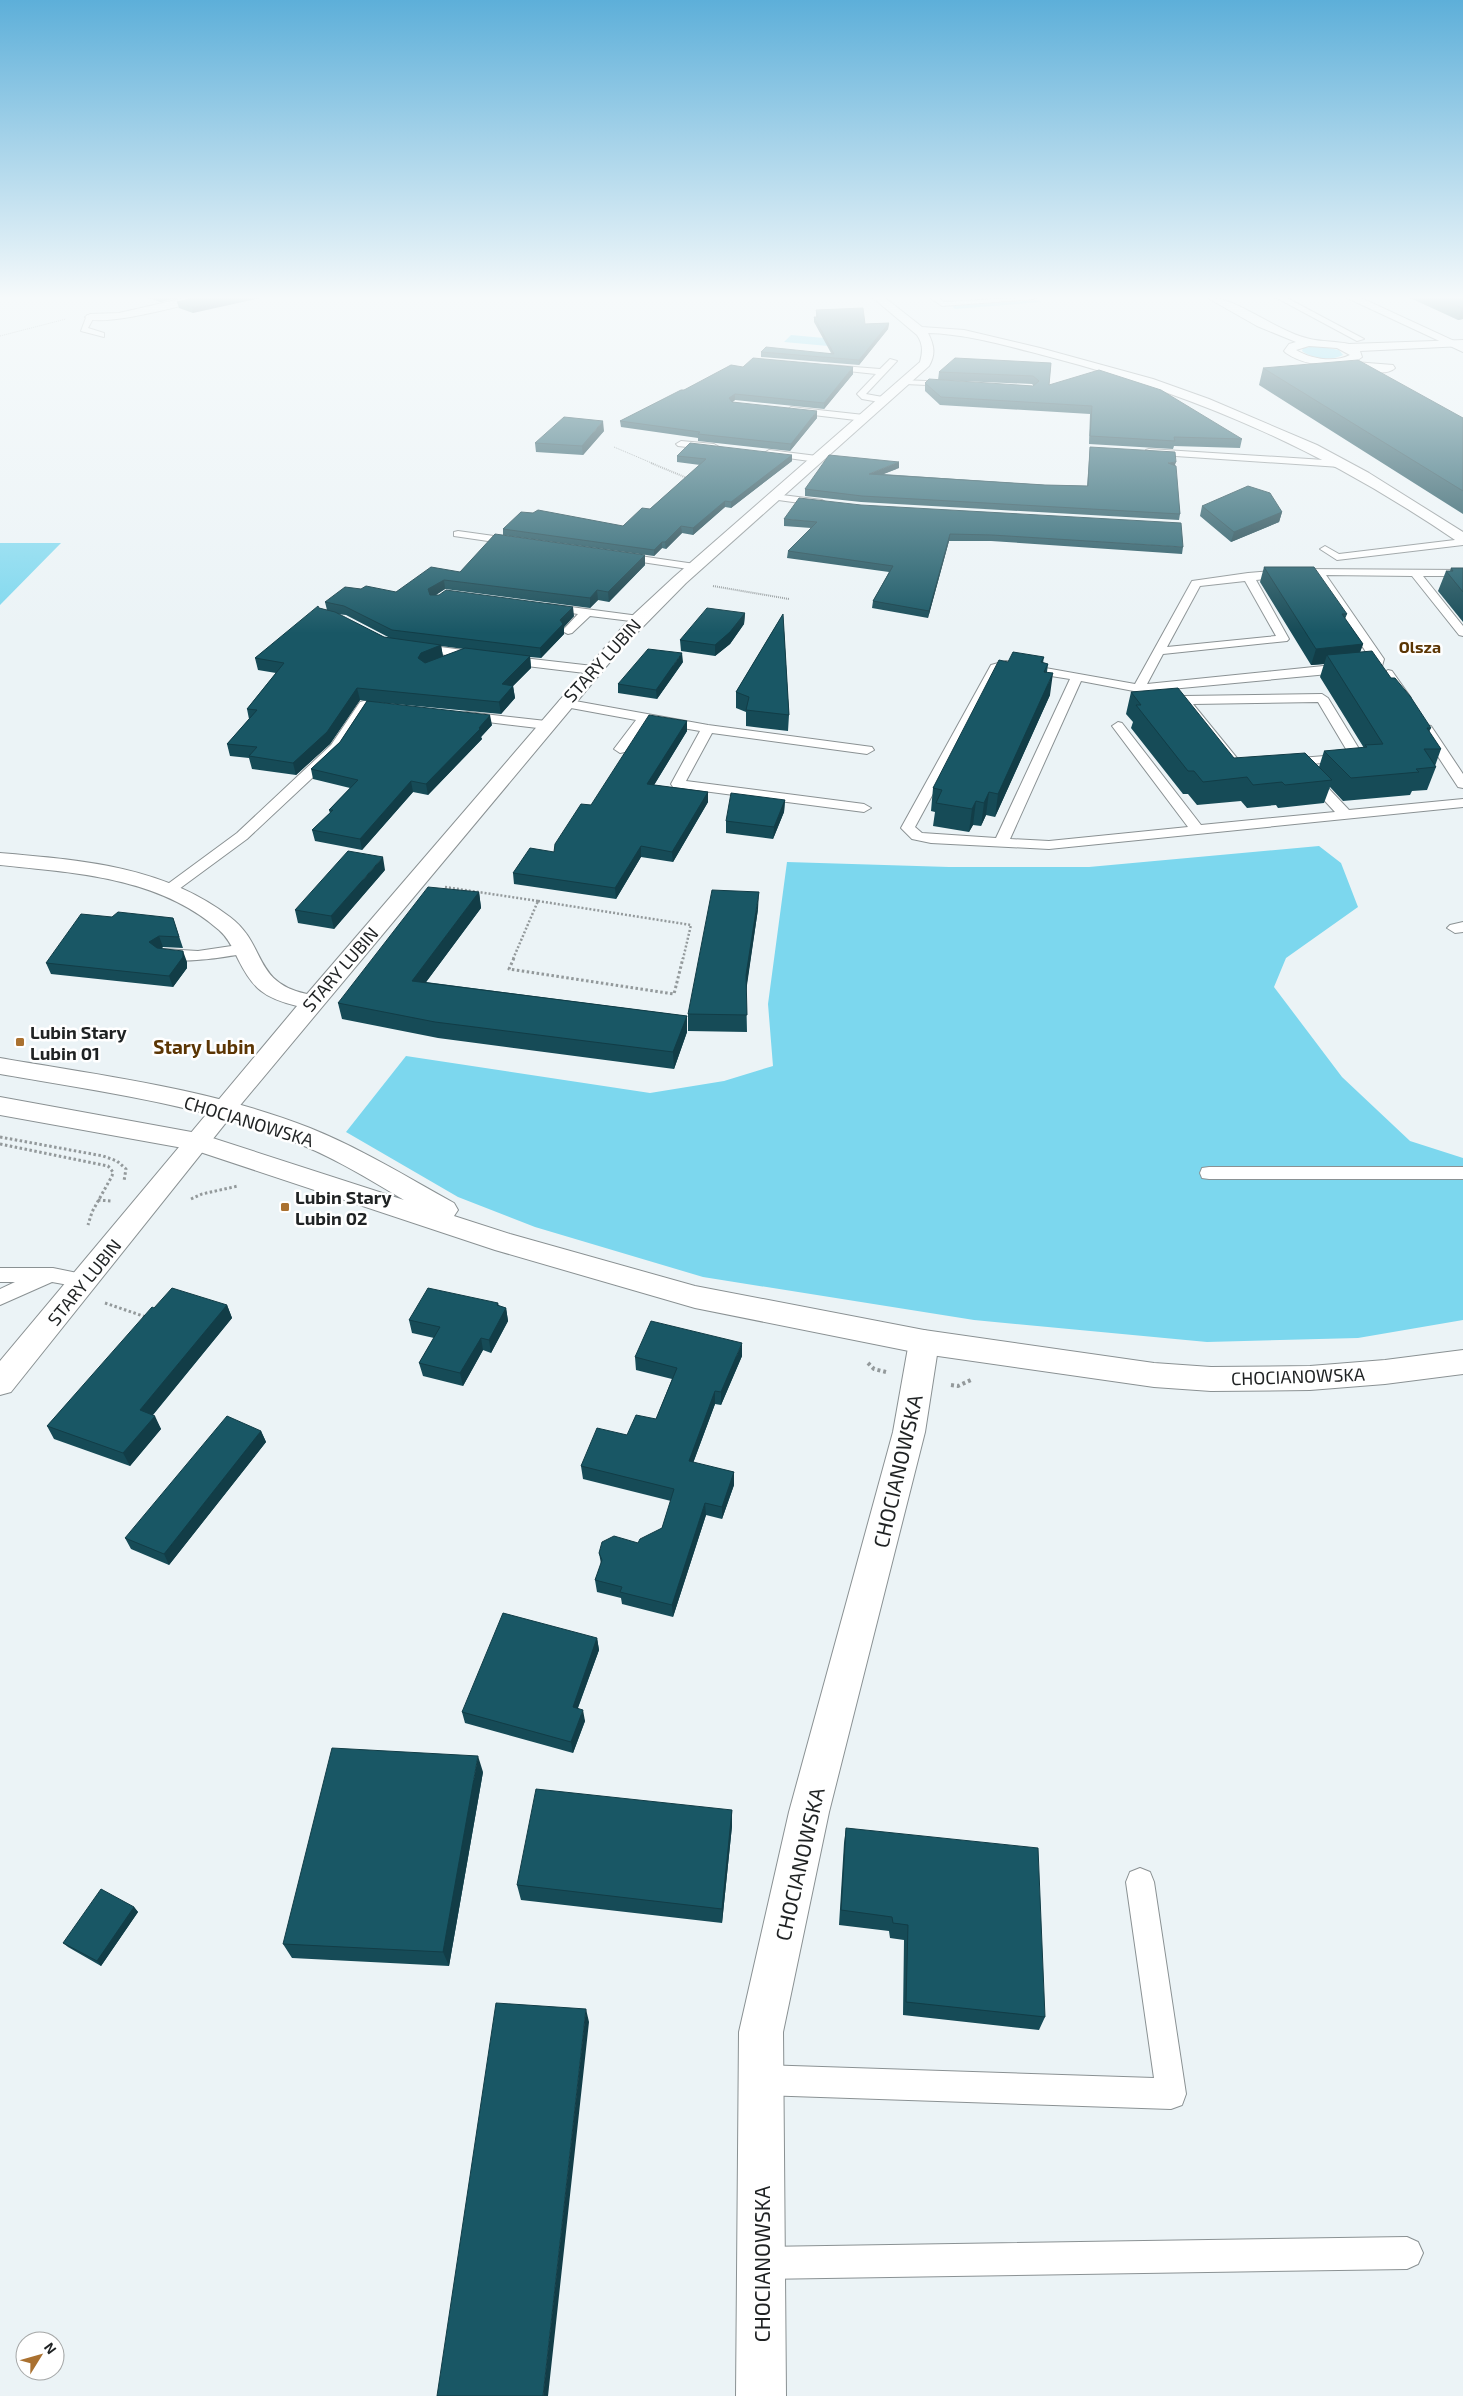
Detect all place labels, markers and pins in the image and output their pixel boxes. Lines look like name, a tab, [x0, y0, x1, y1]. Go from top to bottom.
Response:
place label: Lubin Stary Lubin 01	[30, 1021, 128, 1064]
marker: Lubin Stary Lubin 01	[14, 1036, 26, 1048]
place label: Lubin Stary Lubin 02	[295, 1186, 393, 1229]
marker: Lubin Stary Lubin 02	[279, 1201, 291, 1213]

